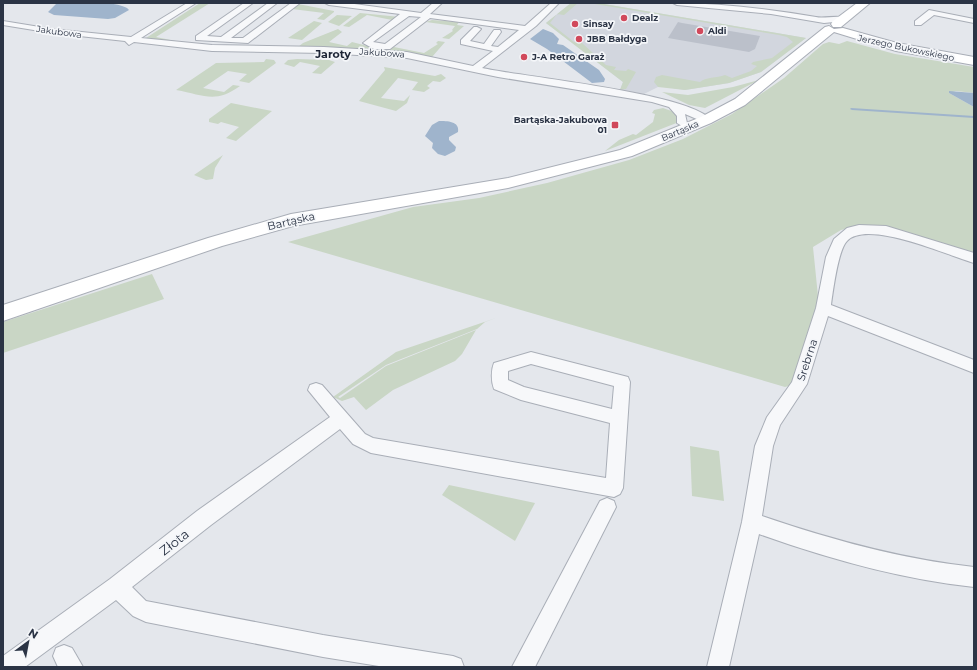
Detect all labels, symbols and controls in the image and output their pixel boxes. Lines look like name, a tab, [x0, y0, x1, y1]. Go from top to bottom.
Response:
place label: Dealz	[632, 12, 658, 23]
marker: Dealz	[619, 13, 629, 23]
place label: Sinsay	[583, 18, 614, 29]
marker: Sinsay	[570, 19, 580, 29]
street label: Jakubowa	[35, 23, 83, 40]
place label: Aldi	[707, 25, 727, 36]
marker: Aldi	[695, 26, 705, 36]
street label: Jerzego Bukowskiego	[856, 32, 956, 63]
place label: JBB Bałdyga	[586, 33, 647, 44]
marker: JBB Bałdyga	[574, 34, 584, 44]
street label: Jakubowa	[358, 45, 405, 60]
district label: Jaroty	[314, 47, 351, 61]
place label: J-A Retro Garaż	[531, 51, 605, 62]
marker: J-A Retro Garaż	[519, 52, 529, 62]
place label: Bartąska-Jakubowa 01	[514, 114, 607, 135]
street label: Bartąska	[659, 118, 700, 143]
marker: Bartąska-Jakubowa 01	[610, 120, 620, 130]
street label: Bartąska	[266, 209, 316, 233]
street label: Srebrna	[794, 337, 820, 383]
street label: Złota	[156, 526, 192, 558]
north arrow	[8, 622, 48, 662]
text: N	[26, 625, 41, 642]

